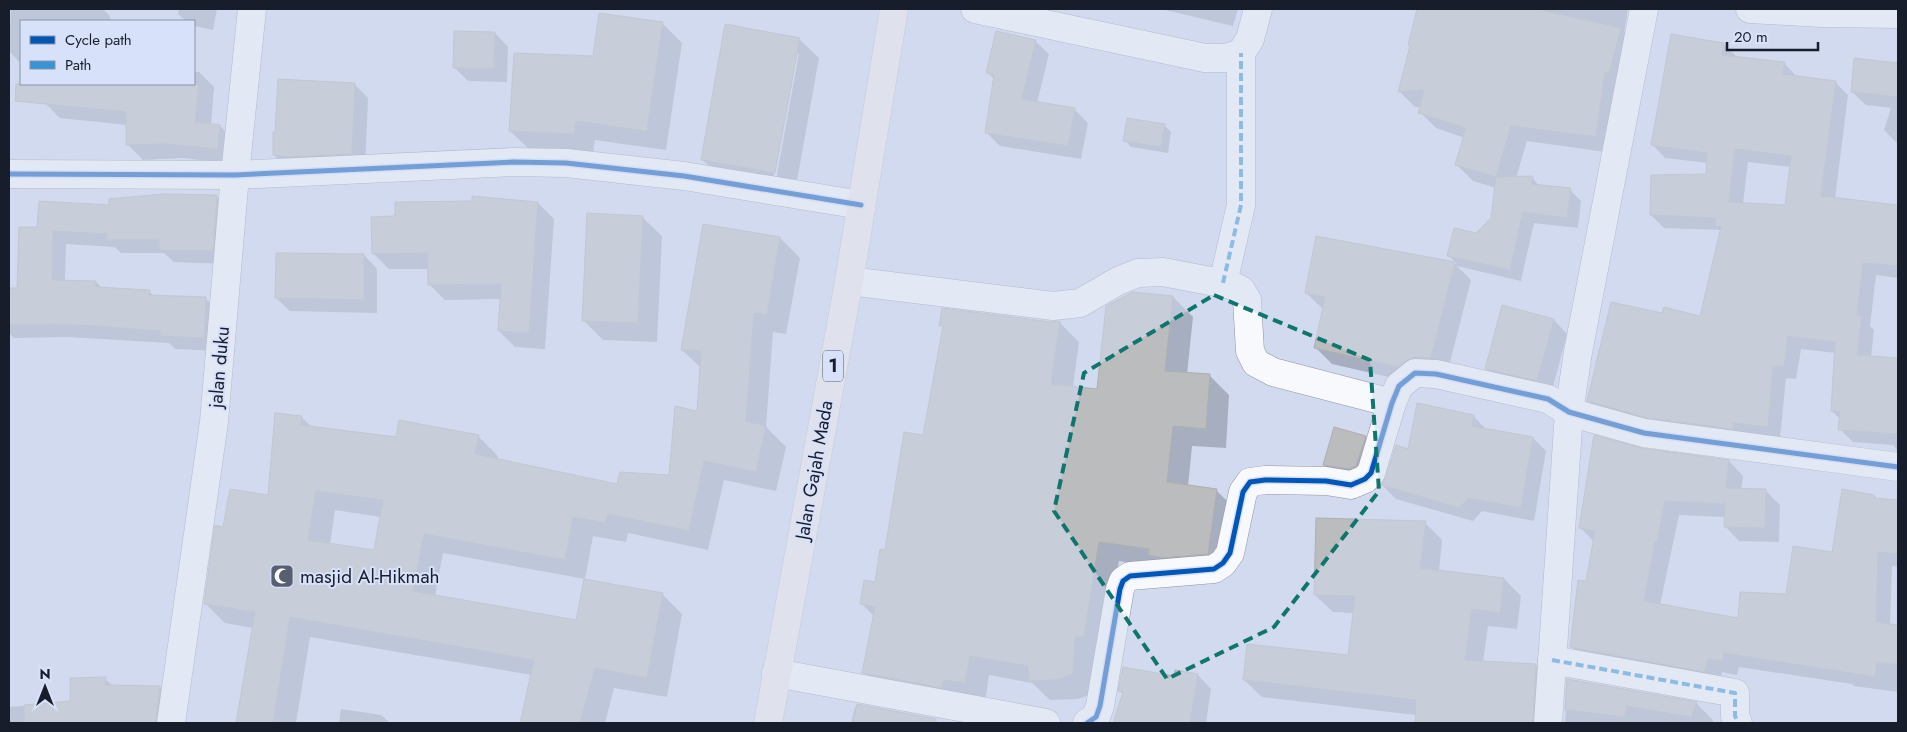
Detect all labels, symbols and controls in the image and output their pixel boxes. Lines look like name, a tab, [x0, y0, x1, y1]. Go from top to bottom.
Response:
legend	[20, 20, 195, 85]
scale bar	[1727, 20, 1818, 52]
text: 20 m	[1734, 26, 1768, 48]
text: Cycle path	[65, 29, 132, 51]
text: Path	[65, 54, 91, 76]
street label: jalan duku	[202, 325, 236, 411]
road number: 1	[823, 351, 843, 382]
street label: Jalan Gajah Mada	[788, 398, 840, 545]
mosque icon: masjid Al-Hikmah	[269, 563, 295, 589]
place label: masjid Al-Hikmah	[300, 563, 440, 590]
north arrow	[20, 662, 70, 712]
text: N	[39, 664, 51, 684]

